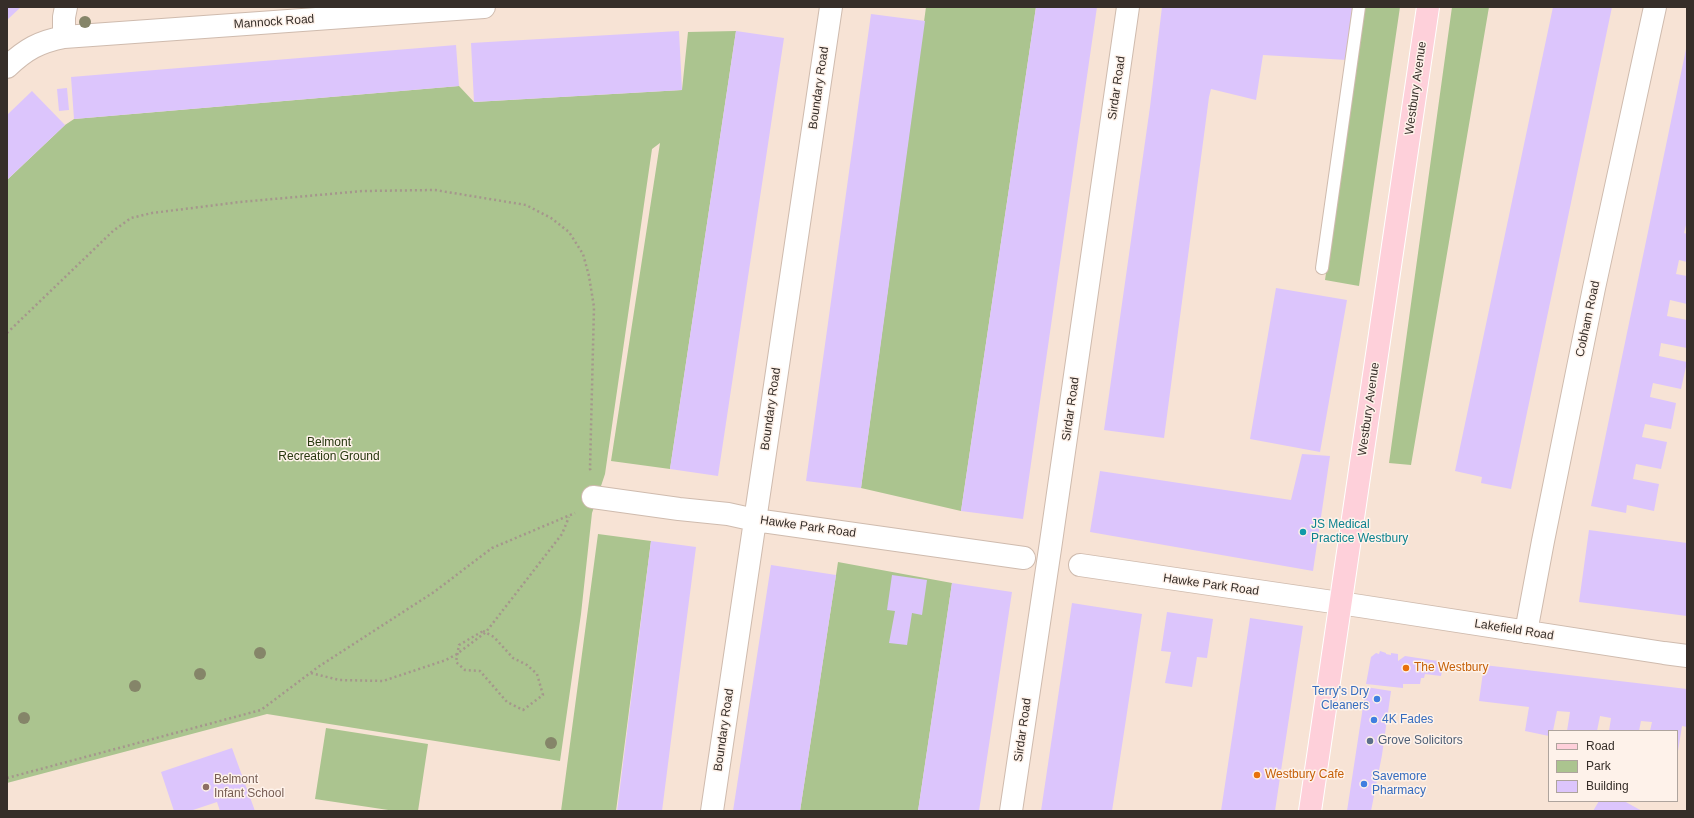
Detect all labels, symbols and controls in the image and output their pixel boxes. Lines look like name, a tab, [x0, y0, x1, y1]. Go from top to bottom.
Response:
street label: Mannock Road	[233, 12, 315, 32]
street label: Westbury Avenue	[1402, 40, 1430, 136]
street label: Boundary Road	[806, 46, 832, 130]
street label: Sirdar Road	[1105, 55, 1129, 121]
street label: Cobham Road	[1573, 280, 1603, 358]
street label: Westbury Avenue	[1355, 361, 1383, 457]
street label: Boundary Road	[758, 367, 784, 451]
street label: Sirdar Road	[1059, 376, 1083, 442]
park label: Belmont Recreation Ground	[278, 436, 380, 464]
street label: Hawke Park Road	[759, 513, 857, 541]
place label: JS Medical Practice Westbury	[1311, 518, 1408, 546]
marker: JS Medical Practice Westbury	[1298, 527, 1308, 537]
street label: Hawke Park Road	[1162, 571, 1260, 599]
street label: Lakefield Road	[1473, 617, 1555, 643]
place label: The Westbury	[1414, 661, 1488, 675]
marker: The Westbury	[1401, 663, 1411, 673]
place label: Terry's Dry Cleaners	[1312, 685, 1369, 713]
street label: Boundary Road	[711, 688, 737, 772]
marker: Terry's Dry Cleaners	[1372, 694, 1382, 704]
street label: Sirdar Road	[1011, 697, 1035, 763]
place label: 4K Fades	[1382, 713, 1433, 727]
marker: 4K Fades	[1369, 715, 1379, 725]
legend	[1548, 730, 1678, 802]
place label: Grove Solicitors	[1378, 734, 1463, 748]
marker: Grove Solicitors	[1365, 736, 1375, 746]
text: Road	[1586, 739, 1615, 753]
text: Park	[1586, 759, 1611, 773]
place label: Westbury Cafe	[1265, 768, 1344, 782]
marker: Westbury Cafe	[1252, 770, 1262, 780]
place label: Savemore Pharmacy	[1372, 770, 1427, 798]
place label: Belmont Infant School	[214, 773, 284, 801]
marker: Savemore Pharmacy	[1359, 779, 1369, 789]
text: Building	[1586, 779, 1629, 793]
marker: Belmont Infant School	[201, 782, 211, 792]

